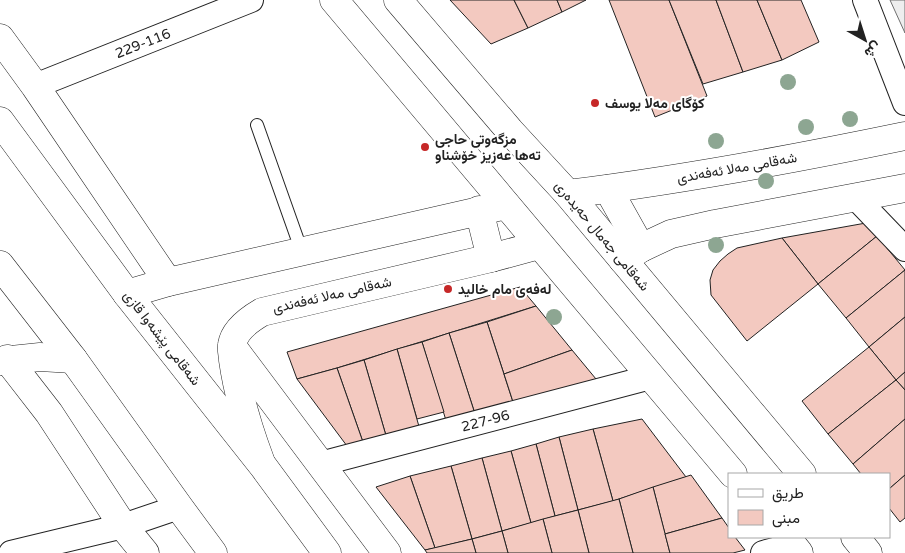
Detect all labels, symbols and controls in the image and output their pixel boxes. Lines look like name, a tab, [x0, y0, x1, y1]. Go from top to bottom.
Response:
north arrow	[840, 15, 890, 65]
street label: 229-116	[112, 24, 173, 62]
text: ش	[861, 38, 885, 62]
place label: کۆگای مەلا یوسف	[605, 95, 704, 112]
marker: کۆگای مەلا یوسف	[589, 97, 601, 109]
place label: مزگەوتی حاجی تەها عەزیز خۆشناو	[435, 131, 541, 164]
marker: مزگەوتی حاجی تەها عەزیز خۆشناو	[419, 141, 431, 153]
street label: شەقامی مەلا ئەفەندی	[676, 149, 798, 187]
street label: شەقامی جەمال حەیدەری	[550, 177, 653, 295]
street label: شەقامی مەلا ئەفەندی	[271, 273, 393, 317]
place label: لەفەی مام خالید	[458, 281, 551, 298]
marker: لەفەی مام خالید	[442, 283, 454, 295]
street label: شەقامی پێشەوا قازی	[119, 287, 204, 389]
street label: 227-96	[459, 406, 512, 435]
legend	[728, 473, 890, 538]
text: طريق	[772, 484, 804, 503]
text: مبنى	[772, 509, 800, 528]

